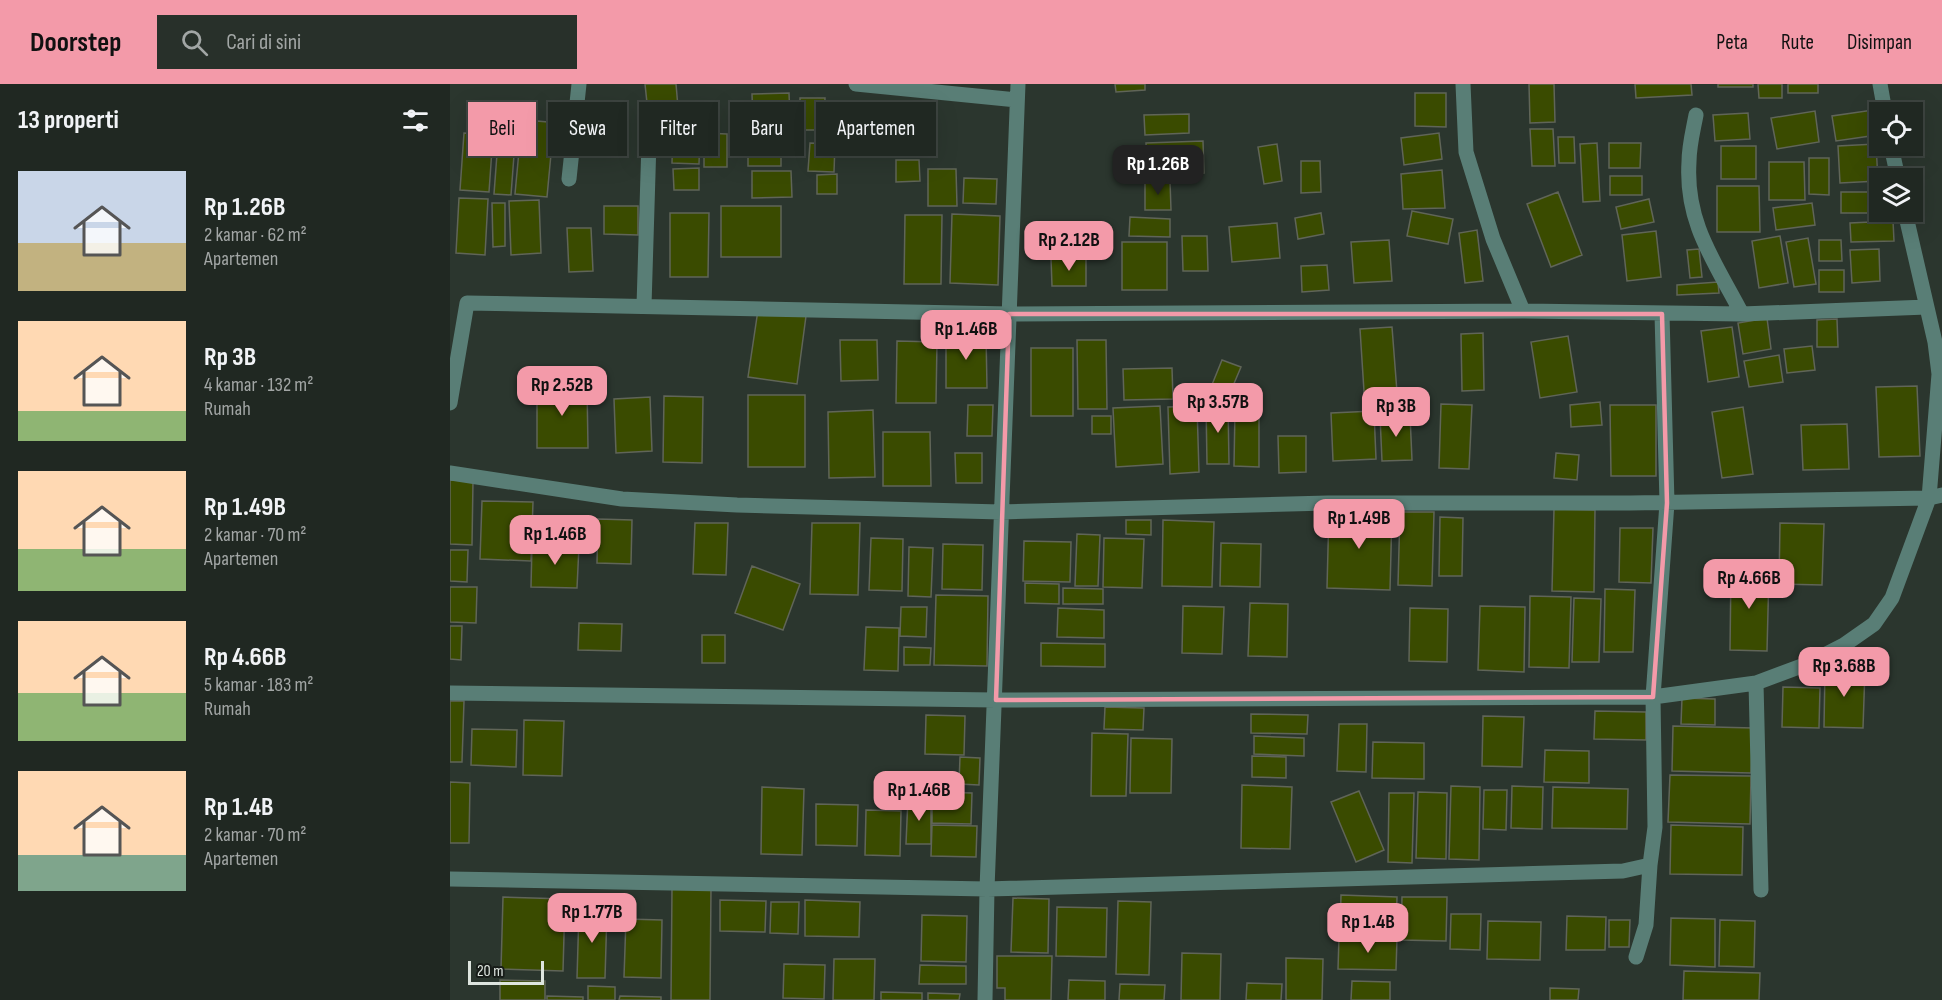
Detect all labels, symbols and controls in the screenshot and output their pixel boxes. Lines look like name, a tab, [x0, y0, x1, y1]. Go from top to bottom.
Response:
search box	[157, 15, 577, 69]
text: Doorstep	[30, 26, 121, 59]
icon: search	[178, 26, 211, 59]
text: Cari di sini	[226, 29, 301, 56]
text: Peta	[1716, 30, 1748, 55]
text: Rute	[1781, 30, 1814, 55]
text: Disimpan	[1847, 30, 1912, 55]
chip: Beli	[468, 102, 536, 156]
chip: Sewa	[548, 102, 627, 156]
chip: Filter	[639, 102, 718, 156]
chip: Baru	[730, 102, 804, 156]
chip: Apartemen	[816, 102, 936, 156]
map controls	[1869, 102, 1923, 222]
button: locate	[1869, 102, 1923, 156]
icon: filters	[399, 104, 432, 137]
text: 13 properti	[18, 105, 119, 136]
pin: Rp 1.26B	[1096, 145, 1220, 196]
text: Rp 1.26B	[1127, 152, 1189, 176]
button: layers	[1869, 168, 1923, 222]
text: Rp 1.26B	[204, 192, 285, 223]
icon: home	[66, 195, 138, 267]
pin: Rp 2.12B	[1007, 221, 1131, 272]
text: 2 kamar · 62 m²	[204, 223, 307, 247]
text: Rp 2.12B	[1038, 228, 1100, 252]
text: Apartemen	[204, 247, 278, 271]
pin: Rp 1.46B	[904, 310, 1028, 361]
text: Rp 1.46B	[935, 317, 997, 341]
text: Rp 3B	[204, 342, 256, 373]
icon: home	[66, 345, 138, 417]
pin: Rp 2.52B	[500, 366, 624, 417]
text: 4 kamar · 132 m²	[204, 373, 313, 397]
text: Rp 2.52B	[531, 373, 593, 397]
pin: Rp 3.57B	[1156, 383, 1280, 434]
pin: Rp 3B	[1354, 387, 1438, 438]
text: Rp 3.57B	[1187, 390, 1249, 414]
text: Rp 3B	[1376, 394, 1416, 418]
text: Rumah	[204, 397, 251, 421]
text: Rp 1.49B	[204, 492, 286, 523]
icon: home	[66, 495, 138, 567]
pin: Rp 1.49B	[1297, 499, 1421, 550]
text: Rp 1.49B	[1328, 506, 1390, 530]
pin: Rp 1.46B	[493, 515, 617, 566]
text: Rp 1.46B	[524, 522, 586, 546]
text: 2 kamar · 70 m²	[204, 523, 306, 547]
text: Apartemen	[204, 547, 278, 571]
pin: Rp 4.66B	[1687, 559, 1811, 610]
text: Rp 4.66B	[1717, 566, 1781, 590]
text: Rp 4.66B	[204, 642, 286, 673]
icon: home	[66, 645, 138, 717]
pin: Rp 3.68B	[1782, 647, 1906, 698]
text: Rp 3.68B	[1812, 654, 1876, 678]
text: 5 kamar · 183 m²	[204, 673, 314, 697]
text: Rumah	[204, 697, 251, 721]
pin: Rp 1.46B	[857, 771, 981, 822]
text: Rp 1.46B	[888, 778, 950, 802]
text: Rp 1.4B	[204, 792, 273, 823]
icon: home	[66, 795, 138, 867]
text: 2 kamar · 70 m²	[204, 823, 306, 847]
text: Apartemen	[204, 847, 278, 871]
pin: Rp 1.77B	[530, 893, 654, 944]
text: Rp 1.77B	[562, 900, 622, 924]
pin: Rp 1.4B	[1313, 903, 1423, 954]
text: Rp 1.4B	[1341, 910, 1395, 934]
scale bar	[468, 958, 544, 986]
text: 20 m	[477, 962, 504, 981]

